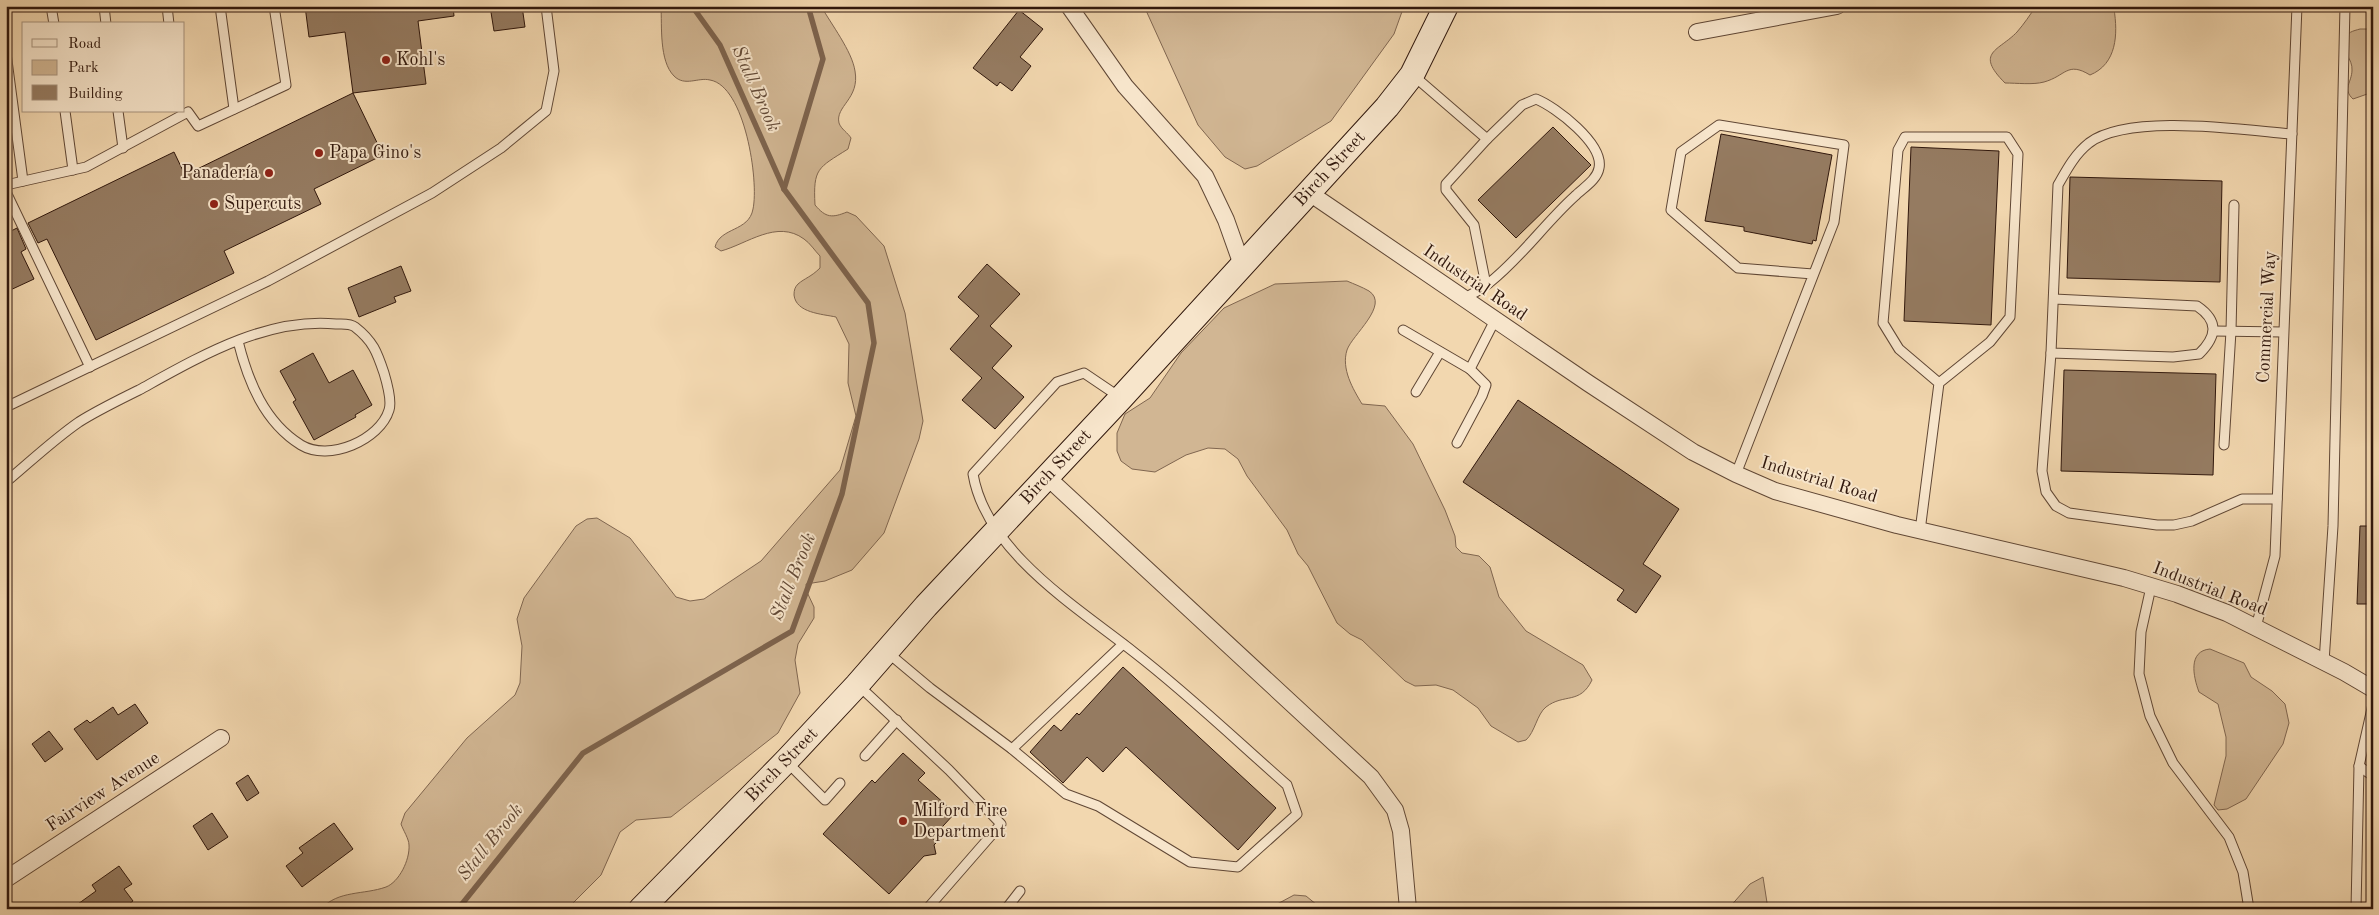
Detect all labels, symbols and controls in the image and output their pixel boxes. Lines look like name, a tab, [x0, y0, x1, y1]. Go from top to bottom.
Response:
legend	[22, 22, 185, 112]
text: Road	[68, 37, 102, 52]
water label: Stall Brook	[728, 43, 782, 135]
place label: Kohl's	[396, 51, 446, 69]
marker: Kohl's	[380, 54, 392, 66]
text: Park	[68, 61, 99, 76]
text: Building	[68, 87, 123, 102]
street label: Birch Street	[1291, 128, 1369, 210]
place label: Papa Gino's	[329, 144, 421, 162]
marker: Papa Gino's	[313, 147, 325, 159]
place label: Panadería	[181, 164, 259, 182]
marker: Panadería	[263, 167, 275, 179]
place label: Supercuts	[224, 195, 302, 213]
marker: Supercuts	[208, 198, 220, 210]
street label: Industrial Road	[1420, 242, 1530, 324]
street label: Commercial Way	[2255, 250, 2279, 384]
street label: Birch Street	[1017, 426, 1095, 508]
street label: Industrial Road	[1758, 454, 1880, 506]
water label: Stall Brook	[768, 531, 820, 623]
street label: Industrial Road	[2150, 559, 2270, 619]
street label: Birch Street	[743, 725, 821, 805]
street label: Fairview Avenue	[43, 749, 163, 835]
water label: Stall Brook	[455, 801, 527, 885]
place label: Milford Fire Department	[913, 802, 1007, 841]
marker: Milford Fire Department	[897, 815, 909, 827]

